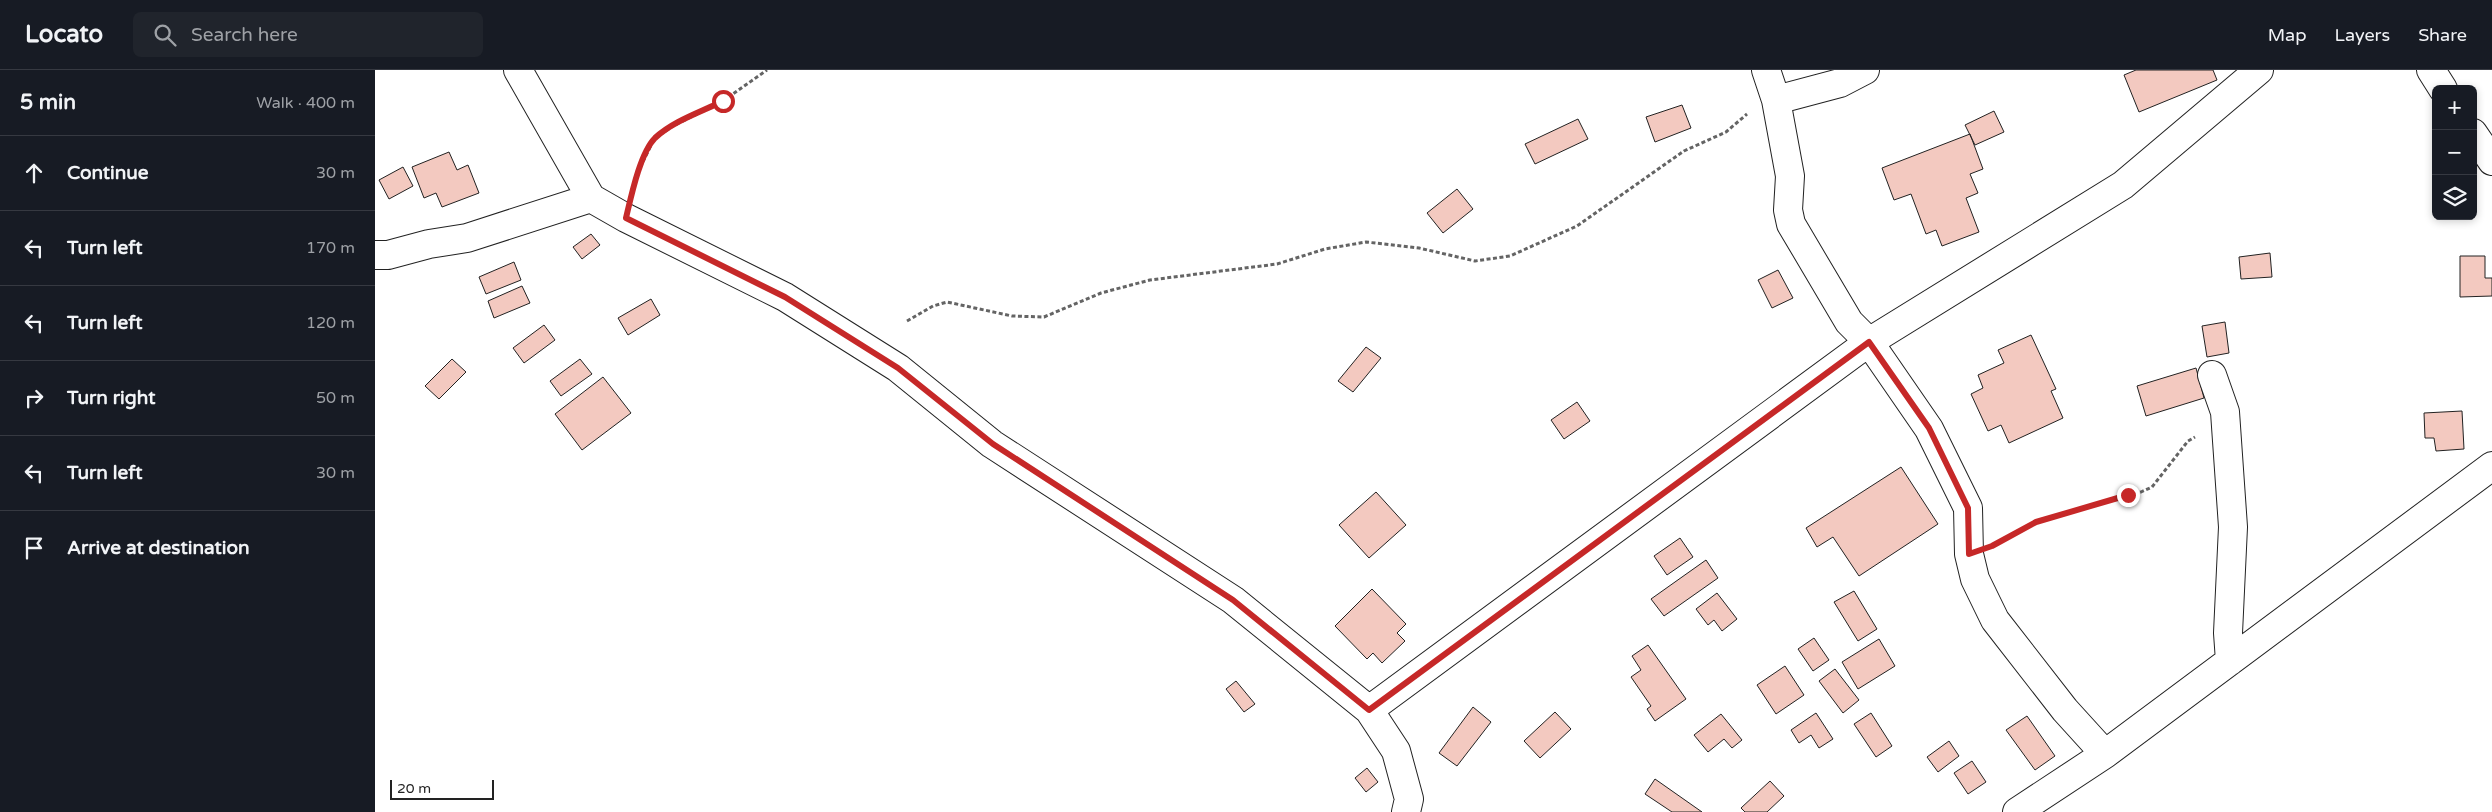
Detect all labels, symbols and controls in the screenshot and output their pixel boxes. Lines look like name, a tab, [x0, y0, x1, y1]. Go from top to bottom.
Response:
search box	[133, 12, 483, 57]
text: Locato	[25, 20, 103, 49]
icon: search	[151, 21, 179, 49]
text: Search here	[191, 24, 298, 46]
text: Map	[2268, 24, 2307, 46]
text: Layers	[2335, 24, 2390, 46]
text: Share	[2418, 24, 2467, 46]
map controls	[2432, 85, 2477, 220]
button: +	[2432, 85, 2477, 130]
text: 5 min	[20, 90, 76, 115]
route start	[712, 90, 735, 113]
text: Walk · 400 m	[256, 93, 355, 113]
button: −	[2432, 130, 2477, 175]
icon: ahead	[20, 159, 48, 187]
text: Continue	[67, 162, 149, 184]
text: 30 m	[316, 163, 355, 183]
button: layers	[2432, 175, 2477, 220]
icon: left	[20, 234, 48, 262]
text: Turn left	[67, 237, 143, 259]
text: 170 m	[306, 238, 355, 258]
icon: left	[20, 309, 48, 337]
text: Turn left	[67, 312, 143, 334]
text: 120 m	[306, 313, 355, 333]
icon: right	[20, 384, 48, 412]
text: Turn right	[67, 387, 155, 409]
text: 50 m	[316, 388, 355, 408]
icon: left	[20, 459, 48, 487]
text: Turn left	[67, 462, 143, 484]
text: 30 m	[316, 463, 355, 483]
route end	[2117, 484, 2140, 507]
icon: arrive	[20, 534, 48, 562]
text: Arrive at destination	[67, 537, 250, 559]
scale bar	[390, 777, 494, 800]
text: 20 m	[397, 780, 431, 797]

